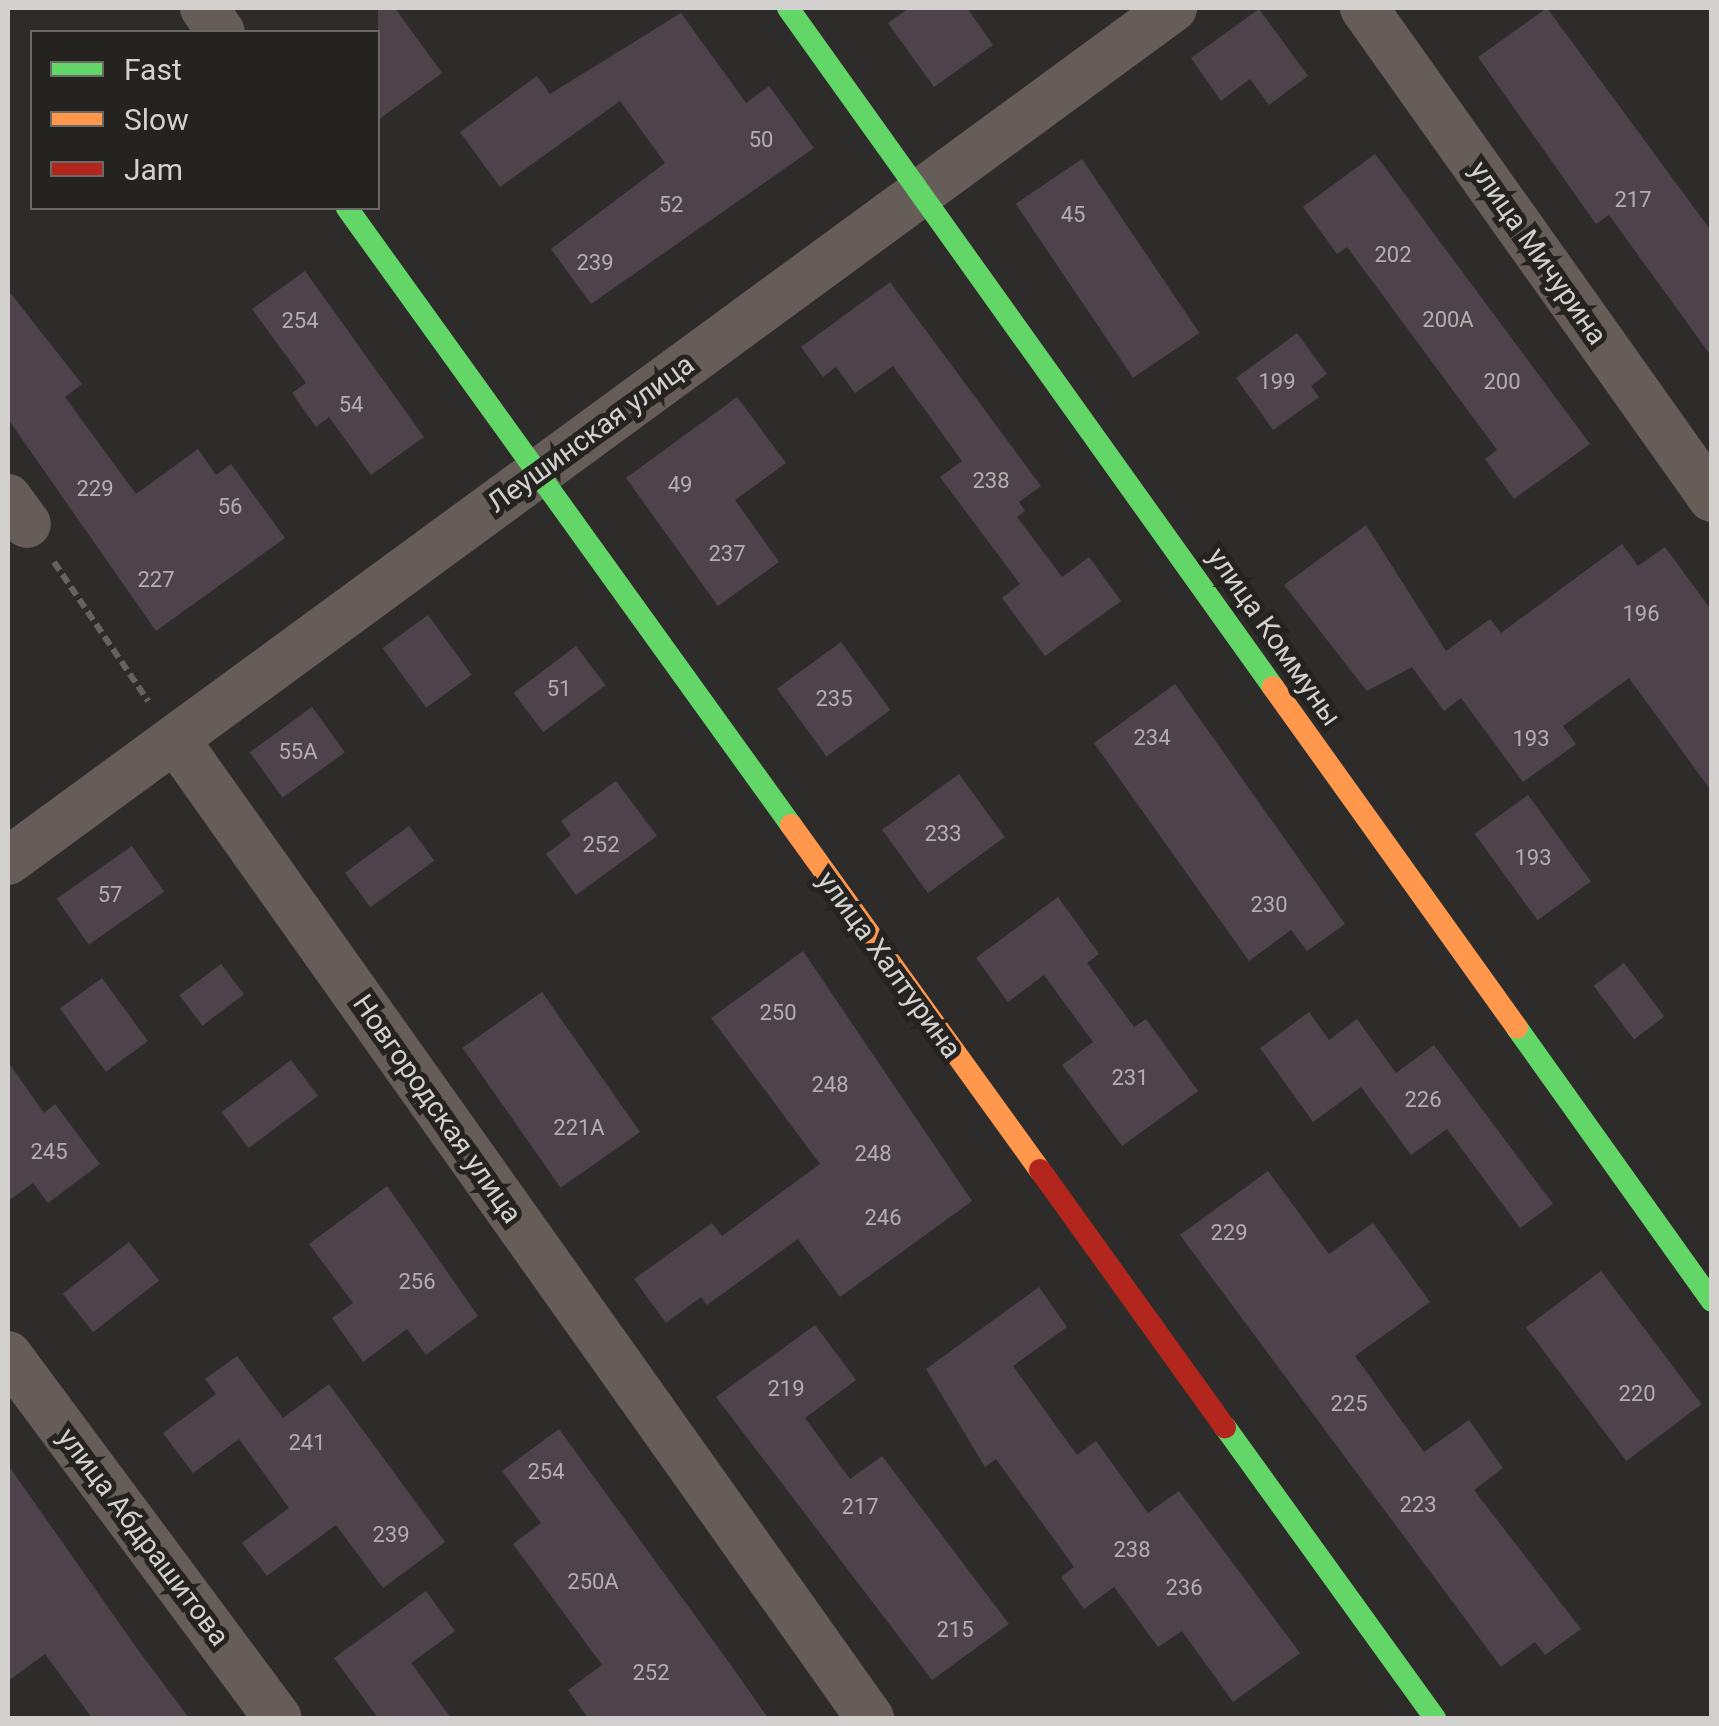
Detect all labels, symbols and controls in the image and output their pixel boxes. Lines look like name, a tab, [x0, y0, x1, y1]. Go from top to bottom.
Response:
legend	[30, 30, 380, 210]
text: Fast	[124, 52, 182, 87]
text: Slow	[124, 102, 189, 137]
house number: 50	[749, 127, 773, 153]
text: Jam	[124, 152, 183, 187]
street label: улица Мичурина	[1462, 155, 1614, 351]
house number: 217	[1614, 187, 1652, 213]
house number: 52	[659, 192, 683, 218]
house number: 45	[1061, 202, 1085, 228]
house number: 202	[1374, 242, 1412, 268]
house number: 239	[576, 250, 614, 276]
house number: 200А	[1422, 307, 1474, 333]
house number: 254	[281, 308, 319, 334]
street label: Леушинская улица	[481, 348, 701, 520]
house number: 199	[1258, 369, 1296, 395]
house number: 200	[1483, 369, 1521, 395]
house number: 54	[339, 392, 363, 418]
house number: 238	[972, 468, 1010, 494]
house number: 49	[668, 472, 692, 498]
house number: 229	[76, 476, 114, 502]
house number: 56	[218, 494, 242, 520]
house number: 237	[708, 541, 746, 567]
street label: улица Коммуны	[1200, 541, 1348, 733]
house number: 227	[137, 567, 175, 593]
house number: 196	[1622, 601, 1660, 627]
house number: 51	[547, 676, 571, 702]
house number: 235	[815, 686, 853, 712]
house number: 234	[1133, 725, 1171, 751]
house number: 193	[1512, 726, 1550, 752]
house number: 55А	[278, 739, 318, 765]
house number: 233	[924, 821, 962, 847]
house number: 252	[582, 832, 620, 858]
house number: 193	[1514, 845, 1552, 871]
street label: улица Халтурина	[810, 865, 968, 1065]
house number: 57	[98, 882, 122, 908]
house number: 230	[1250, 892, 1288, 918]
street label: Новгородская улица	[345, 988, 529, 1230]
house number: 250	[759, 1000, 797, 1026]
house number: 231	[1111, 1065, 1149, 1091]
house number: 248	[811, 1072, 849, 1098]
house number: 226	[1404, 1087, 1442, 1113]
house number: 221А	[553, 1115, 605, 1141]
house number: 245	[30, 1139, 68, 1165]
house number: 248	[854, 1141, 892, 1167]
house number: 246	[864, 1205, 902, 1231]
house number: 229	[1210, 1220, 1248, 1246]
house number: 256	[398, 1269, 436, 1295]
house number: 219	[767, 1376, 805, 1402]
house number: 220	[1618, 1381, 1656, 1407]
house number: 225	[1330, 1391, 1368, 1417]
street label: улица Абдрашитова	[50, 1421, 236, 1653]
house number: 241	[288, 1430, 326, 1456]
house number: 254	[527, 1459, 565, 1485]
house number: 223	[1399, 1492, 1437, 1518]
house number: 217	[841, 1494, 879, 1520]
house number: 239	[372, 1522, 410, 1548]
house number: 238	[1113, 1537, 1151, 1563]
house number: 250А	[567, 1569, 619, 1595]
house number: 236	[1165, 1575, 1203, 1601]
house number: 215	[936, 1617, 974, 1643]
house number: 252	[632, 1660, 670, 1686]

